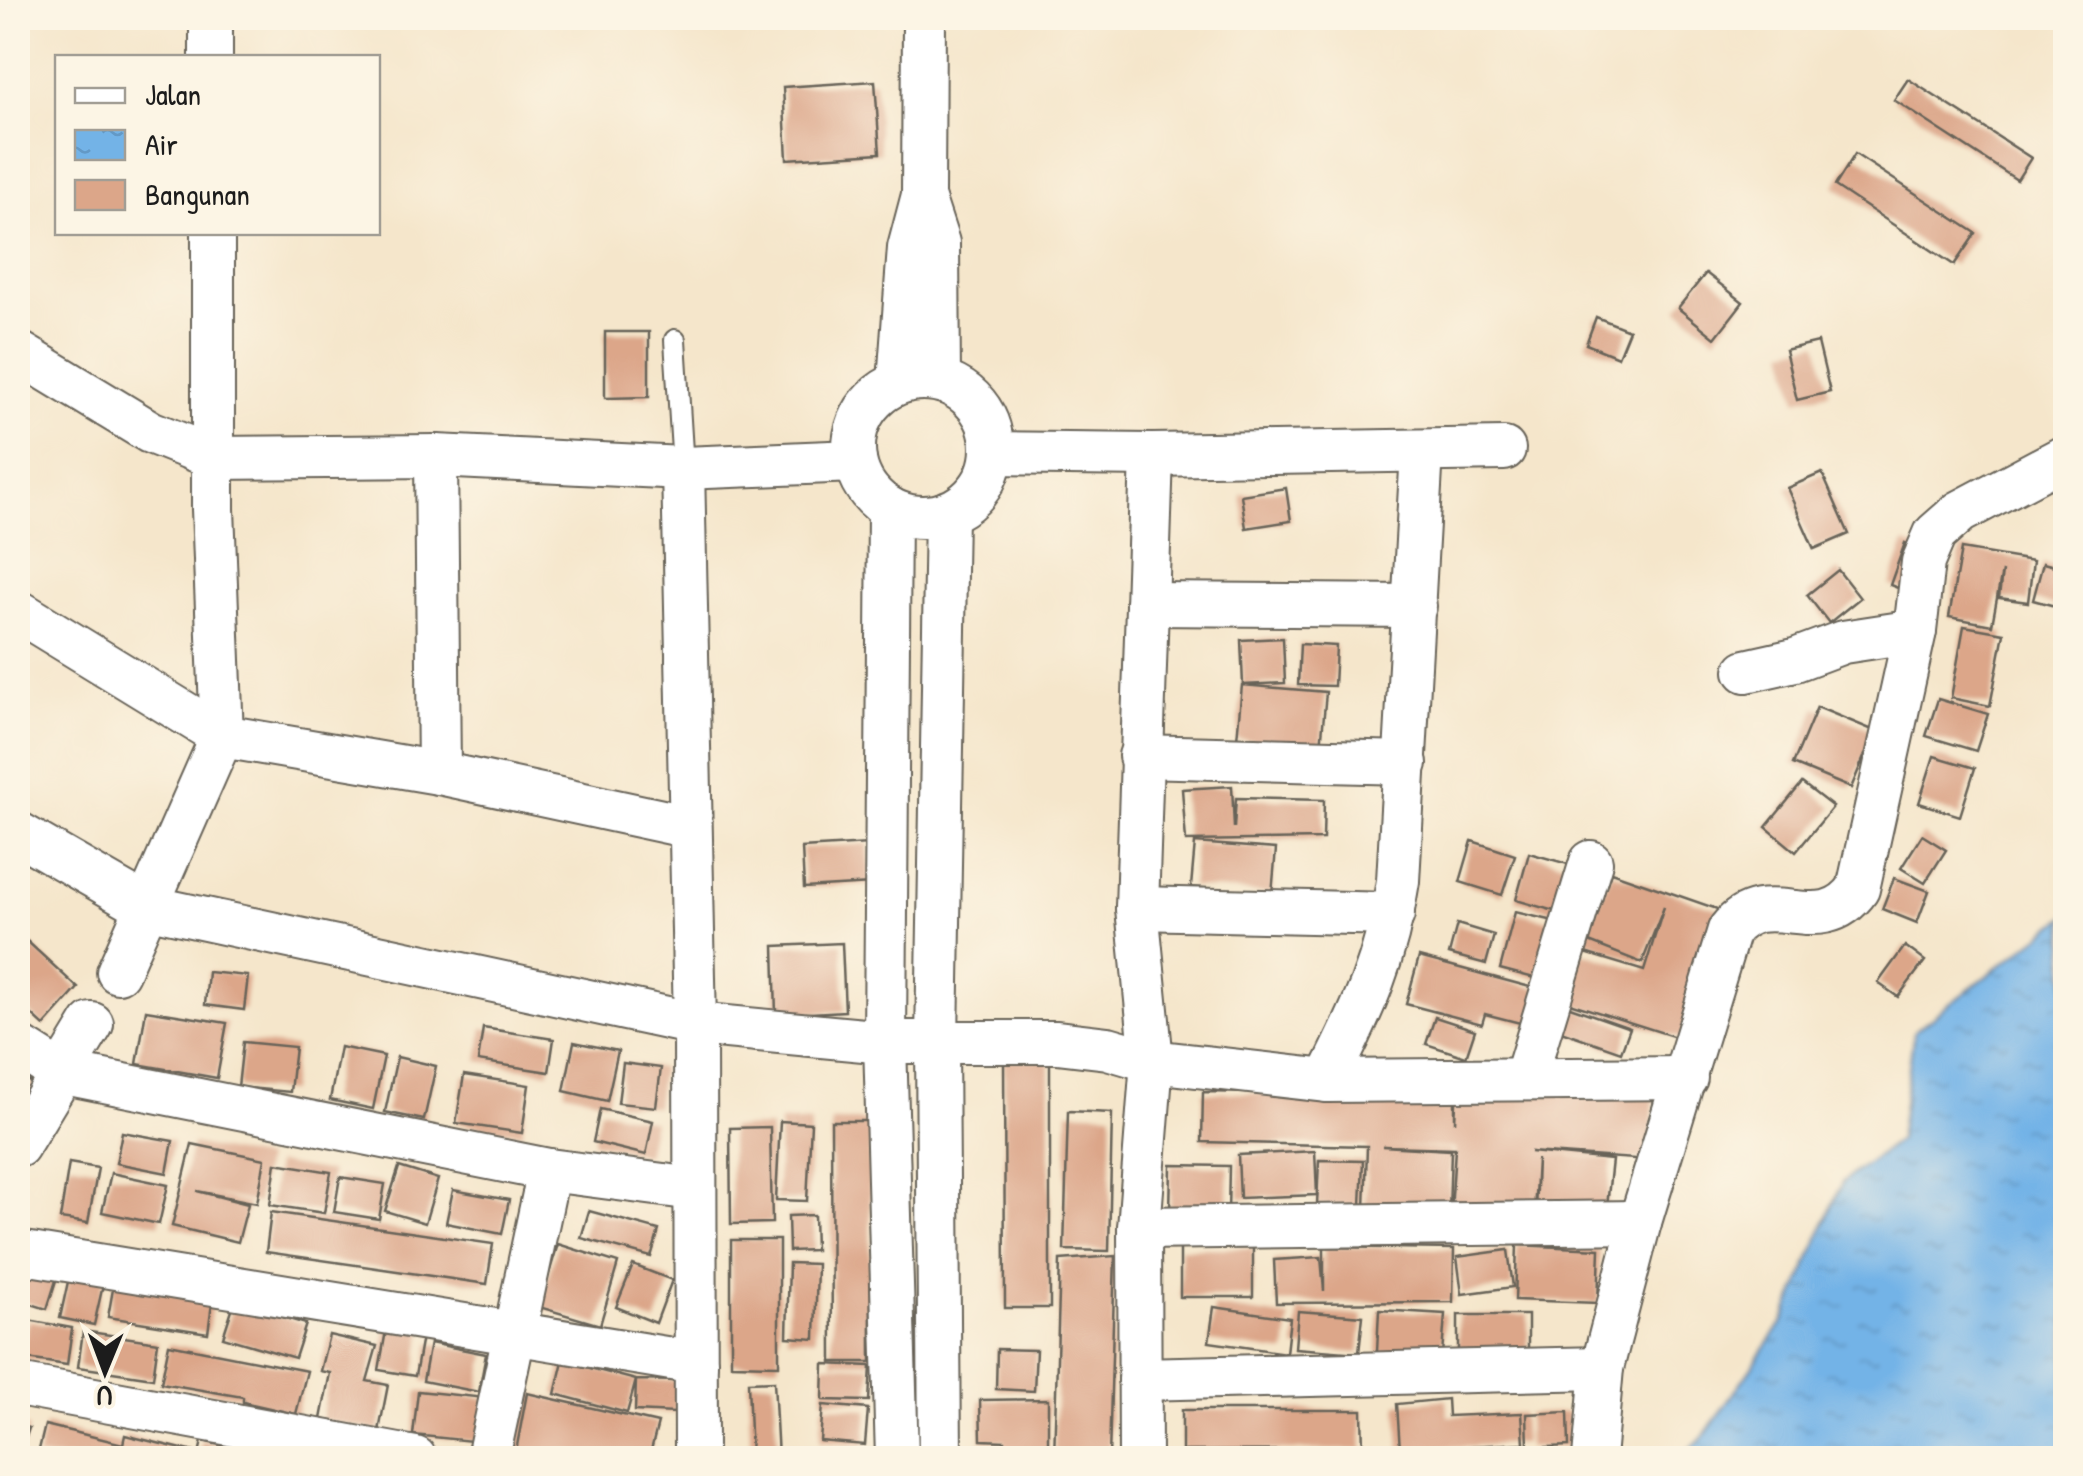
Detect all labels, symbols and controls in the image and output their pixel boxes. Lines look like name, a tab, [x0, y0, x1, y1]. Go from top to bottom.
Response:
legend	[55, 55, 380, 235]
text: Jalan	[145, 74, 201, 114]
text: Air	[145, 124, 178, 164]
text: Bangunan	[145, 174, 250, 214]
north arrow	[55, 1321, 155, 1421]
text: U	[97, 1377, 113, 1415]

